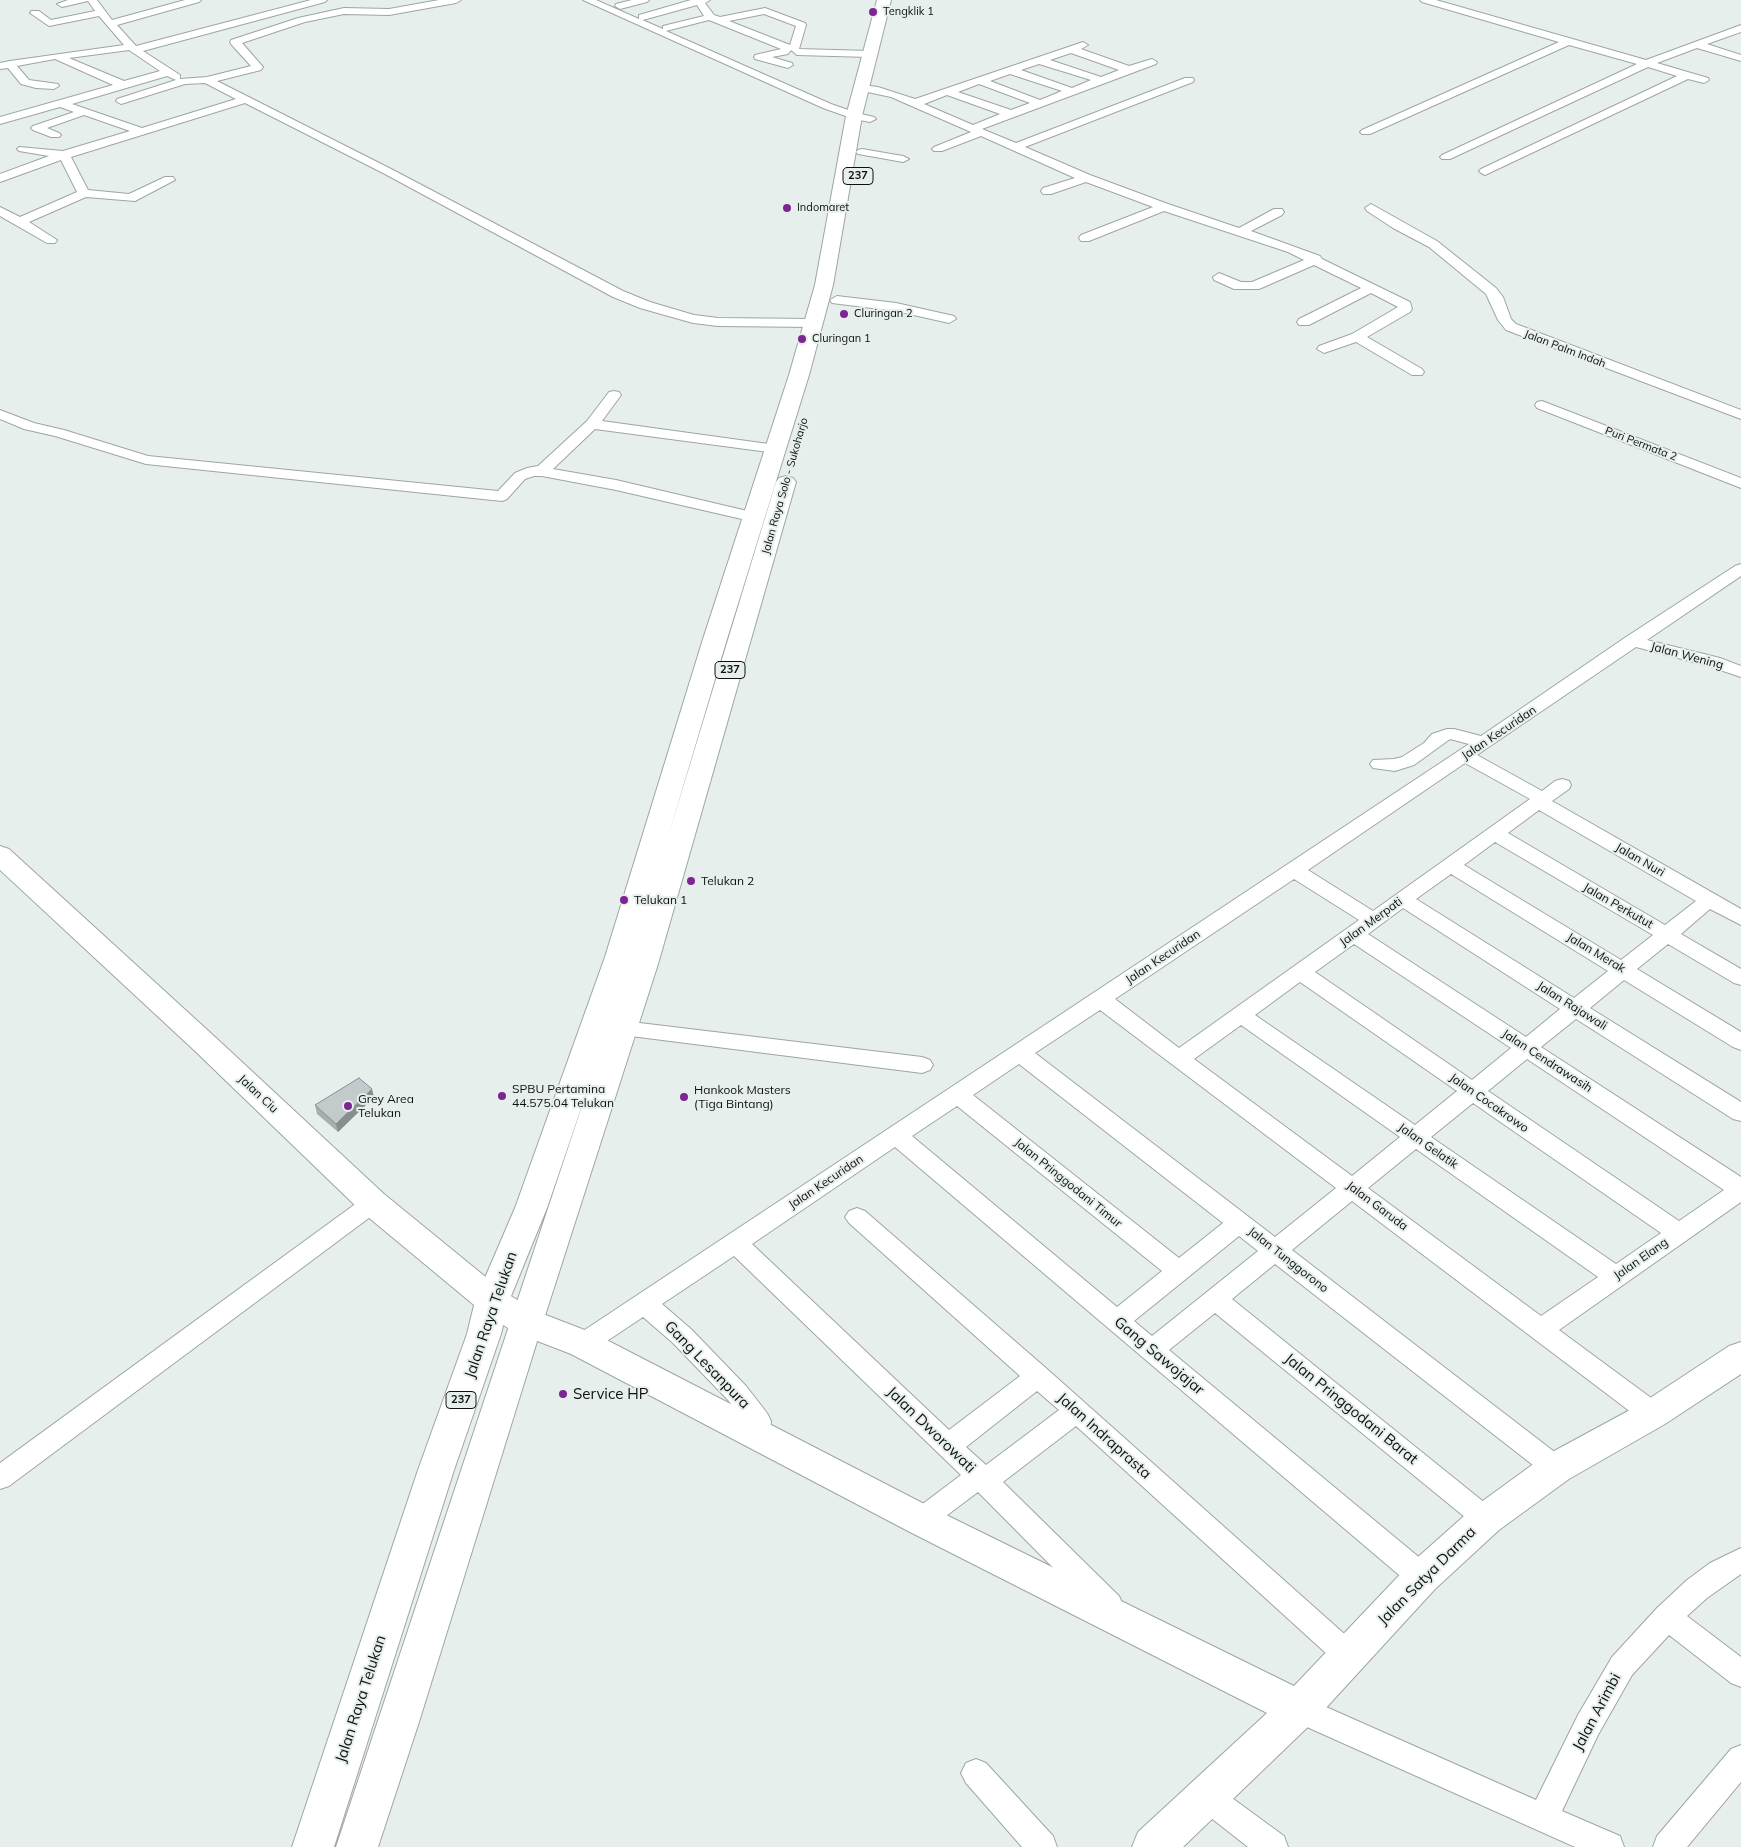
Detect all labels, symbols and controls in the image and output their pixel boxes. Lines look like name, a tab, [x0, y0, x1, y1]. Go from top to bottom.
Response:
place label: Tengklik 1	[883, 5, 934, 19]
marker: Tengklik 1	[867, 6, 879, 18]
road number: 237	[843, 168, 873, 185]
place label: Indomaret	[797, 201, 849, 215]
marker: Indomaret	[781, 202, 793, 214]
place label: Cluringan 2	[854, 307, 913, 321]
marker: Cluringan 2	[838, 308, 850, 320]
street label: Jalan Palm Indah	[1522, 327, 1608, 371]
place label: Cluringan 1	[812, 332, 871, 346]
marker: Cluringan 1	[796, 333, 808, 345]
street label: Jalan Raya Solo - Sukoharjo	[759, 416, 811, 556]
street label: Puri Permata 2	[1603, 424, 1679, 464]
street label: Jalan Wening	[1649, 639, 1725, 673]
road number: 237	[715, 662, 745, 678]
street label: Jalan Kecuridan	[1459, 703, 1539, 763]
street label: Jalan Nuri	[1613, 840, 1667, 880]
place label: Telukan 2	[701, 874, 754, 888]
marker: Telukan 2	[685, 875, 697, 887]
street label: Jalan Perkutut	[1581, 880, 1655, 932]
place label: Telukan 1	[634, 893, 687, 907]
marker: Telukan 1	[618, 894, 630, 906]
street label: Jalan Merpati	[1337, 894, 1405, 950]
street label: Jalan Kecuridan	[1123, 927, 1203, 987]
street label: Jalan Merak	[1564, 930, 1628, 976]
street label: Jalan Rajawali	[1534, 979, 1610, 1033]
street label: Jalan Cendrawasih	[1499, 1026, 1595, 1096]
street label: Jalan Cocakrowo	[1447, 1070, 1531, 1136]
street label: Jalan Ciu	[235, 1072, 281, 1116]
place label: SPBU Pertamina 44.575.04 Telukan	[512, 1082, 614, 1110]
place label: Hankook Masters (Tiga Bintang)	[694, 1083, 791, 1111]
marker: SPBU Pertamina 44.575.04 Telukan	[496, 1090, 508, 1102]
marker: Hankook Masters (Tiga Bintang)	[678, 1091, 690, 1103]
place label: Grey Area Telukan	[358, 1092, 414, 1120]
marker: Grey Area Telukan	[342, 1100, 354, 1112]
street label: Jalan Gelatik	[1395, 1120, 1461, 1172]
street label: Jalan Pringgodani Timur	[1011, 1135, 1125, 1231]
street label: Jalan Kecuridan	[786, 1152, 866, 1212]
street label: Jalan Garuda	[1344, 1178, 1410, 1234]
street label: Jalan Tunggorono	[1245, 1224, 1331, 1296]
street label: Jalan Elang	[1611, 1235, 1671, 1283]
street label: Jalan Raya Telukan	[461, 1249, 521, 1381]
street label: Gang Sawojajar	[1110, 1313, 1208, 1399]
street label: Gang Lesanpura	[661, 1317, 753, 1413]
street label: Jalan Pringgodani Barat	[1281, 1350, 1421, 1468]
street label: Jalan Dworowati	[883, 1383, 979, 1477]
place label: Service HP	[573, 1385, 649, 1403]
marker: Service HP	[557, 1388, 569, 1400]
street label: Jalan Indraprasta	[1053, 1389, 1155, 1483]
road number: 237	[446, 1392, 476, 1408]
street label: Jalan Satya Darma	[1374, 1523, 1480, 1629]
street label: Jalan Raya Telukan	[332, 1633, 390, 1765]
street label: Jalan Arimbi	[1569, 1670, 1625, 1754]

